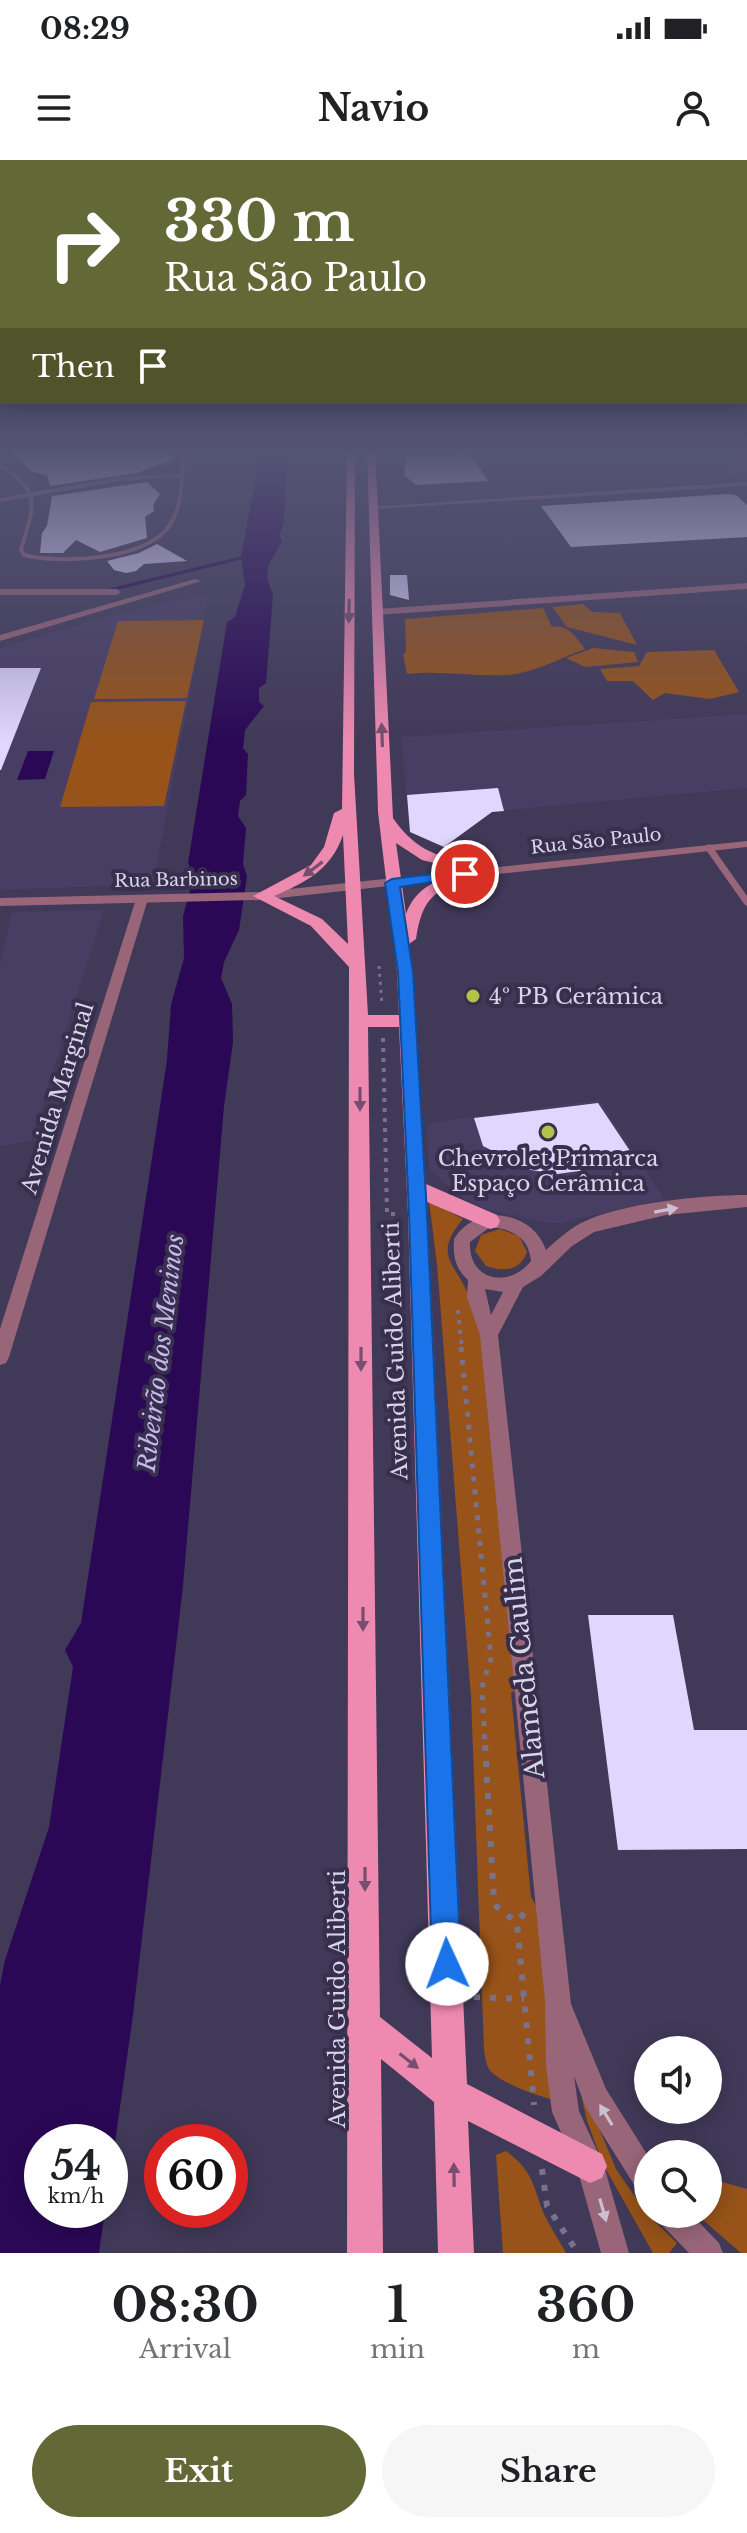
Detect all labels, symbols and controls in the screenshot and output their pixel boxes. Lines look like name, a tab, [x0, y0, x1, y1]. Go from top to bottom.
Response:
text: 08:29	[40, 10, 130, 47]
icon: menu	[32, 86, 76, 130]
text: Navio	[318, 86, 429, 131]
icon: person	[671, 86, 715, 130]
text: 330 m	[164, 187, 354, 256]
icon: right	[32, 192, 136, 296]
text: Rua São Paulo	[164, 256, 427, 301]
icon: arrive	[131, 344, 175, 388]
text: Then	[32, 348, 115, 385]
one-way arrow	[343, 599, 355, 624]
one-way arrow	[375, 722, 388, 747]
street label: Rua São Paulo	[529, 823, 663, 859]
pin	[431, 840, 499, 908]
icon: arrive	[443, 852, 487, 896]
one-way arrow	[303, 861, 323, 877]
street label: Rua Barbinos	[114, 868, 238, 892]
place label: 4º PB Cerâmica	[489, 983, 664, 1010]
marker: 4º PB Cerâmica	[464, 987, 482, 1005]
street label: Avenida Marginal	[15, 999, 99, 1198]
one-way arrow	[353, 1087, 366, 1112]
marker: Chevrolet Primarca Espaço Cerâmica	[539, 1123, 557, 1141]
place label: Chevrolet Primarca Espaço Cerâmica	[438, 1145, 659, 1197]
one-way arrow	[654, 1204, 679, 1216]
street label: Avenida Guido Aliberti	[377, 1221, 414, 1481]
water label: Ribeirão dos Meninos	[131, 1233, 189, 1474]
one-way arrow	[355, 1347, 368, 1372]
street label: Alameda Caulim	[496, 1555, 552, 1781]
one-way arrow	[357, 1607, 369, 1632]
one-way arrow	[359, 1867, 371, 1892]
street label: Avenida Guido Aliberti	[324, 1869, 351, 2129]
position arrow	[405, 1922, 489, 2006]
map controls	[634, 2036, 722, 2228]
button: sound	[634, 2036, 722, 2124]
one-way arrow	[399, 2053, 419, 2069]
one-way arrow	[599, 2104, 613, 2126]
speed limit sign: 60	[144, 2124, 248, 2228]
button: search	[634, 2140, 722, 2228]
text: 54	[51, 2141, 101, 2191]
one-way arrow	[448, 2162, 461, 2187]
text: km/h	[48, 2184, 104, 2208]
one-way arrow	[597, 2198, 610, 2222]
text: 08:30	[111, 2275, 259, 2335]
text: 1	[387, 2275, 408, 2335]
text: 360	[536, 2275, 635, 2335]
text: Arrival	[139, 2333, 231, 2365]
text: min	[370, 2333, 425, 2365]
text: m	[572, 2333, 600, 2365]
button: Exit	[32, 2425, 366, 2517]
button: Share	[382, 2425, 715, 2517]

